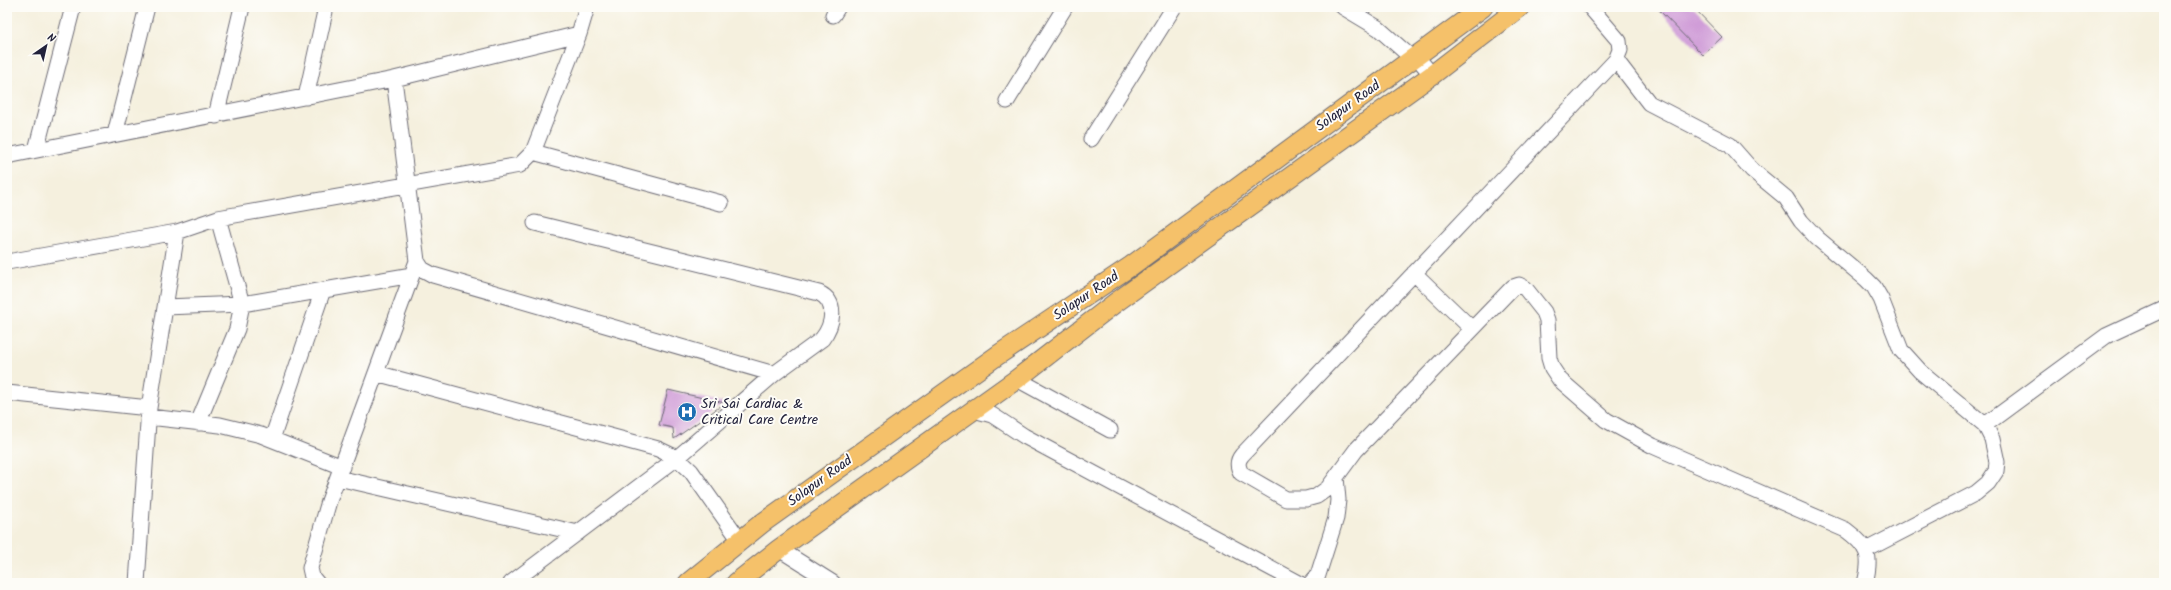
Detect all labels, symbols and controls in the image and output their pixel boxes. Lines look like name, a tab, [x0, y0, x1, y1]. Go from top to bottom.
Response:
north arrow	[26, 26, 66, 66]
text: N	[43, 29, 59, 48]
street label: Solapur Road	[1311, 74, 1386, 137]
street label: Solapur Road	[1049, 265, 1124, 326]
place label: Sri Sai Cardiac & Critical Care Centre	[701, 393, 819, 431]
hospital icon: Sri Sai Cardiac & Critical Care Centre	[676, 401, 698, 423]
street label: Solapur Road	[783, 449, 858, 512]

